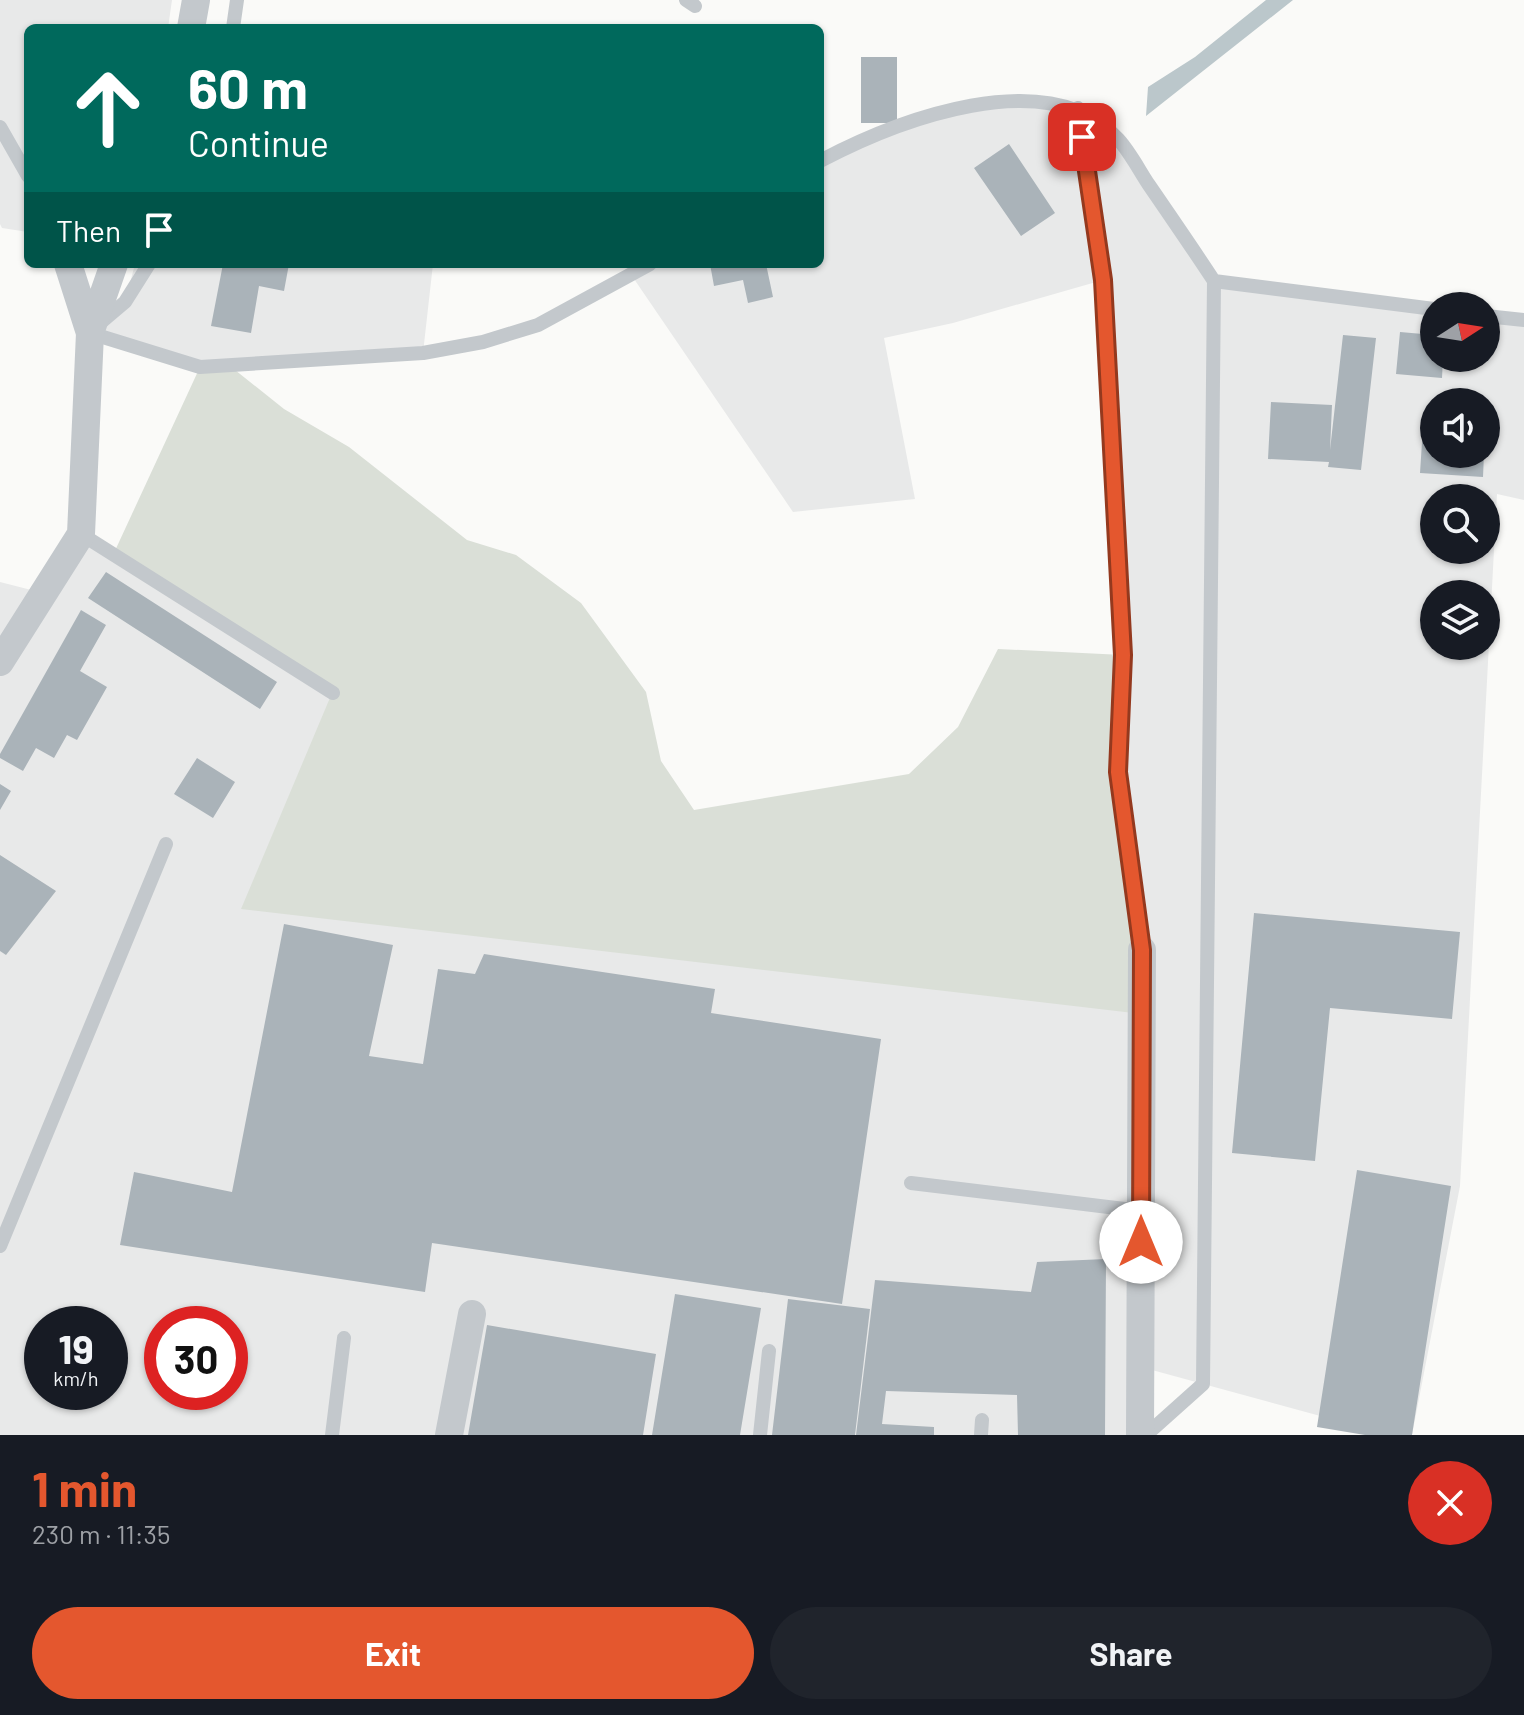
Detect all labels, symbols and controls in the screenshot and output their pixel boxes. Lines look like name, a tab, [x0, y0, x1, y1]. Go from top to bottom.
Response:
text: 60 m	[188, 53, 308, 120]
icon: ahead	[56, 56, 160, 160]
pin	[1048, 103, 1116, 171]
icon: arrive	[1060, 115, 1104, 159]
text: Continue	[188, 121, 329, 164]
icon: arrive	[137, 208, 181, 252]
text: Then	[56, 212, 121, 248]
north arrow	[1420, 292, 1500, 372]
map controls	[1420, 292, 1500, 660]
button: sound	[1420, 388, 1500, 468]
button: search	[1420, 484, 1500, 564]
button: layers	[1420, 580, 1500, 660]
position arrow	[1099, 1200, 1183, 1284]
speed limit sign: 30	[144, 1306, 248, 1410]
text: 19	[58, 1324, 94, 1372]
text: km/h	[53, 1366, 99, 1390]
text: 1 min	[32, 1459, 137, 1517]
button: close	[1408, 1461, 1492, 1545]
text: 230 m · 11:35	[32, 1518, 170, 1549]
button: Exit	[32, 1607, 754, 1699]
button: Share	[770, 1607, 1492, 1699]

